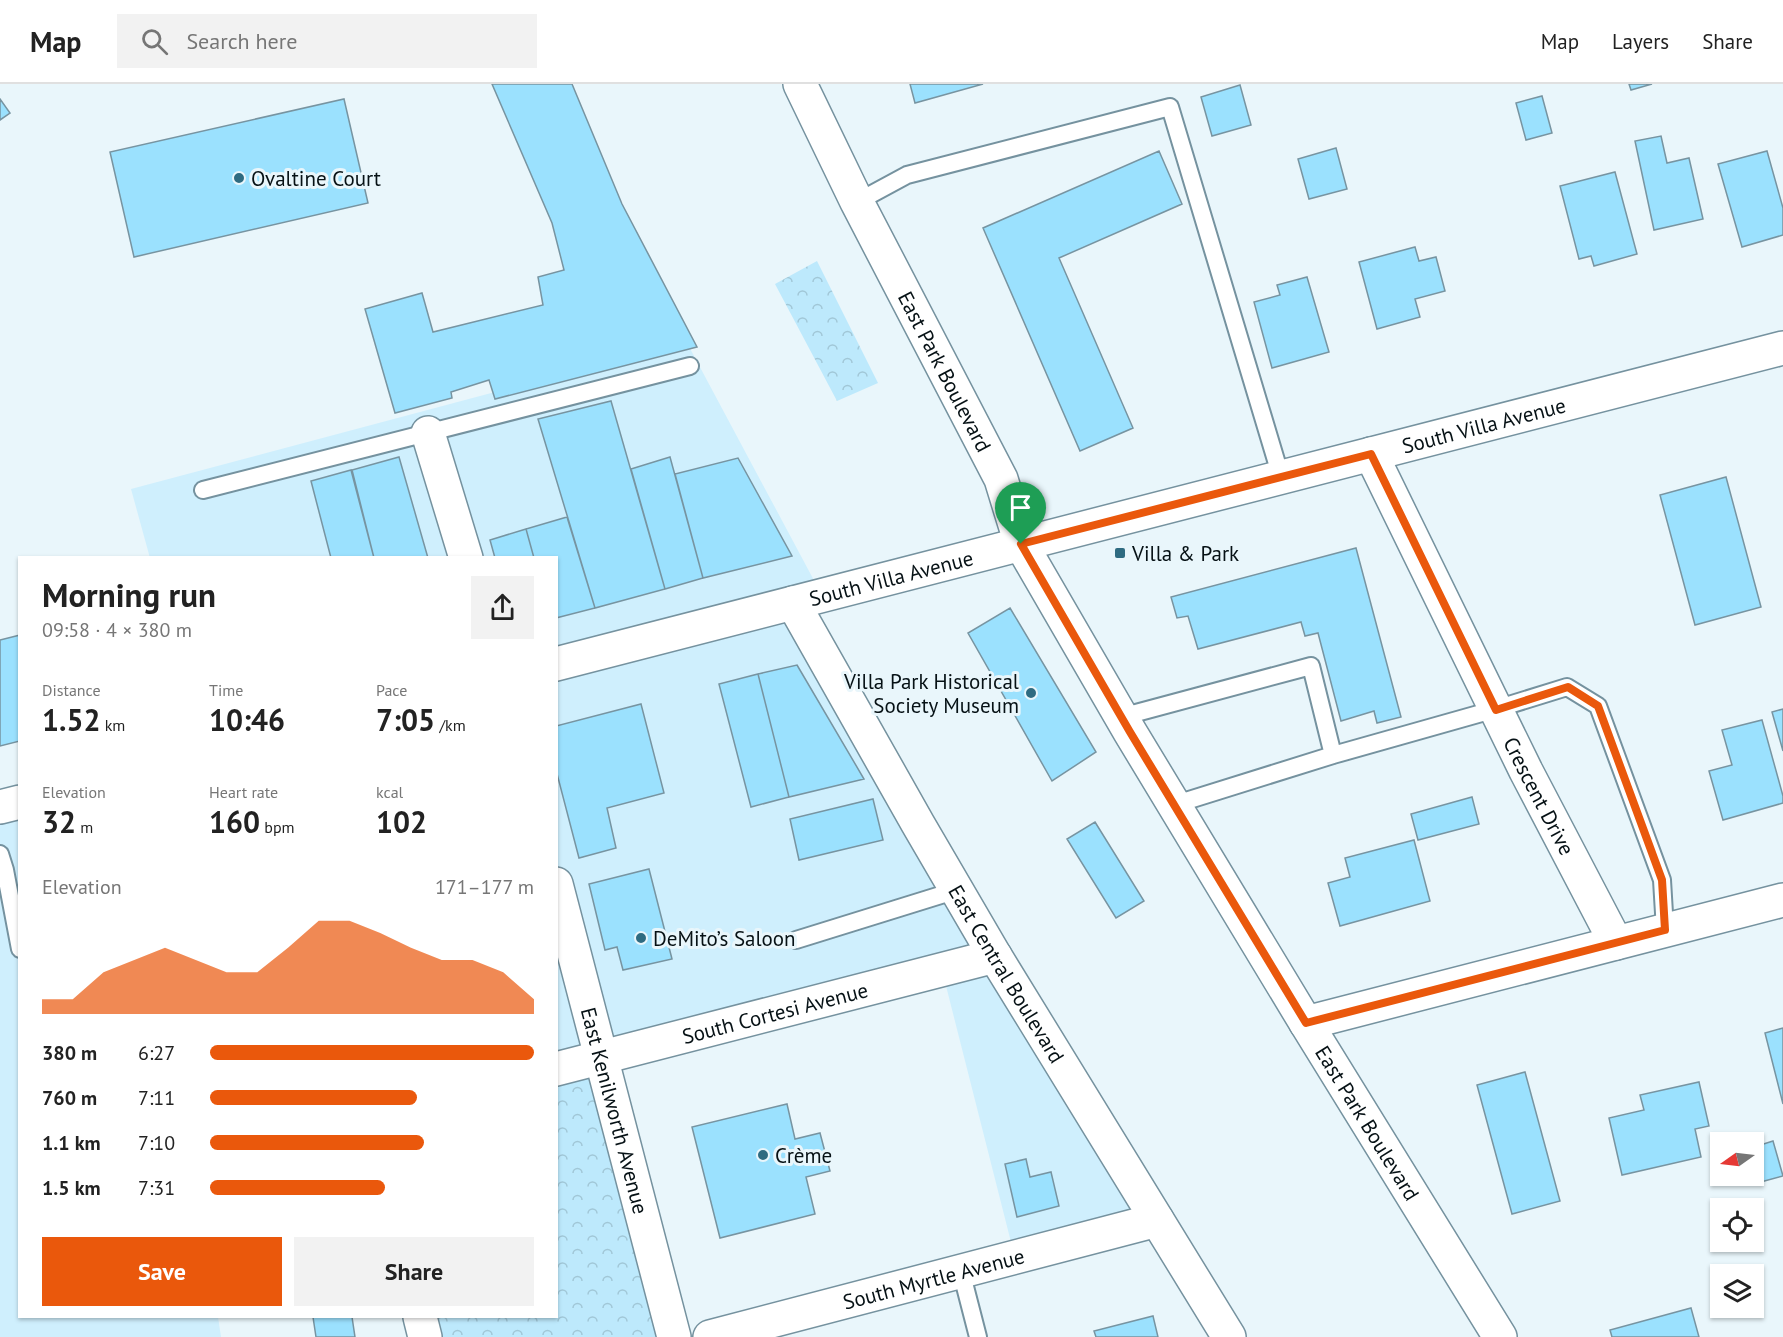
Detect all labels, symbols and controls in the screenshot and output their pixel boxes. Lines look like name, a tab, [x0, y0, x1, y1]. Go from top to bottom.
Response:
search box	[117, 14, 537, 68]
text: Map	[30, 23, 81, 60]
icon: search	[138, 25, 171, 58]
text: Search here	[186, 27, 297, 55]
text: Map	[1541, 28, 1579, 55]
text: Layers	[1612, 28, 1669, 55]
text: Share	[1702, 28, 1753, 55]
place label: Ovaltine Court	[251, 165, 381, 192]
marker: Ovaltine Court	[232, 171, 246, 185]
street label: East Park Boulevard	[892, 287, 998, 456]
street label: South Villa Avenue	[1399, 391, 1569, 459]
pin	[995, 482, 1046, 544]
icon: arrive	[1004, 491, 1037, 524]
place label: Villa & Park	[1131, 540, 1239, 567]
street label: South Villa Avenue	[806, 544, 976, 612]
marker: Villa & Park	[1113, 546, 1127, 560]
text: Morning run	[42, 573, 216, 616]
button: share	[471, 576, 534, 639]
text: 09:58 · 4 × 380 m	[42, 617, 192, 643]
place label: Villa Park Historical Society Museum	[843, 668, 1019, 719]
text: Distance	[42, 680, 101, 700]
text: Time	[209, 680, 243, 700]
text: Pace	[376, 680, 407, 700]
marker: Villa Park Historical Society Museum	[1024, 686, 1038, 700]
text: 1.52	[42, 700, 100, 739]
text: 10:46	[209, 700, 285, 739]
text: 7:05	[376, 700, 435, 739]
text: km	[100, 715, 125, 735]
text: /km	[435, 715, 466, 735]
street label: Crescent Drive	[1498, 732, 1581, 859]
text: Elevation	[42, 782, 106, 802]
text: Heart rate	[209, 782, 278, 802]
text: kcal	[376, 782, 403, 802]
text: 32	[42, 802, 76, 841]
text: 160	[209, 802, 260, 841]
text: 102	[376, 802, 427, 841]
text: m	[76, 817, 93, 837]
text: bpm	[260, 817, 295, 837]
text: Elevation	[42, 874, 122, 900]
text: 171–177 m	[435, 874, 534, 900]
street label: East Central Boulevard	[943, 880, 1071, 1068]
place label: DeMito’s Saloon	[653, 925, 796, 952]
marker: DeMito’s Saloon	[634, 931, 648, 945]
street label: South Cortesi Avenue	[679, 976, 871, 1050]
street label: East Kenilworth Avenue	[575, 1004, 655, 1217]
text: 380 m	[42, 1040, 97, 1066]
text: 6:27	[138, 1040, 175, 1066]
street label: East Park Boulevard	[1310, 1040, 1426, 1205]
text: 760 m	[42, 1085, 97, 1111]
text: 7:11	[138, 1085, 175, 1111]
text: 1.1 km	[42, 1130, 101, 1156]
text: 7:10	[138, 1130, 175, 1156]
north arrow	[1710, 1132, 1764, 1186]
map controls	[1710, 1132, 1764, 1318]
place label: Crème	[775, 1142, 832, 1169]
marker: Crème	[756, 1148, 770, 1162]
text: 1.5 km	[42, 1175, 101, 1201]
text: 7:31	[138, 1175, 175, 1201]
button: locate	[1710, 1198, 1764, 1252]
button: Save	[42, 1237, 282, 1306]
button: Share	[294, 1237, 534, 1306]
street label: South Myrtle Avenue	[840, 1242, 1027, 1315]
button: layers	[1710, 1264, 1764, 1318]

